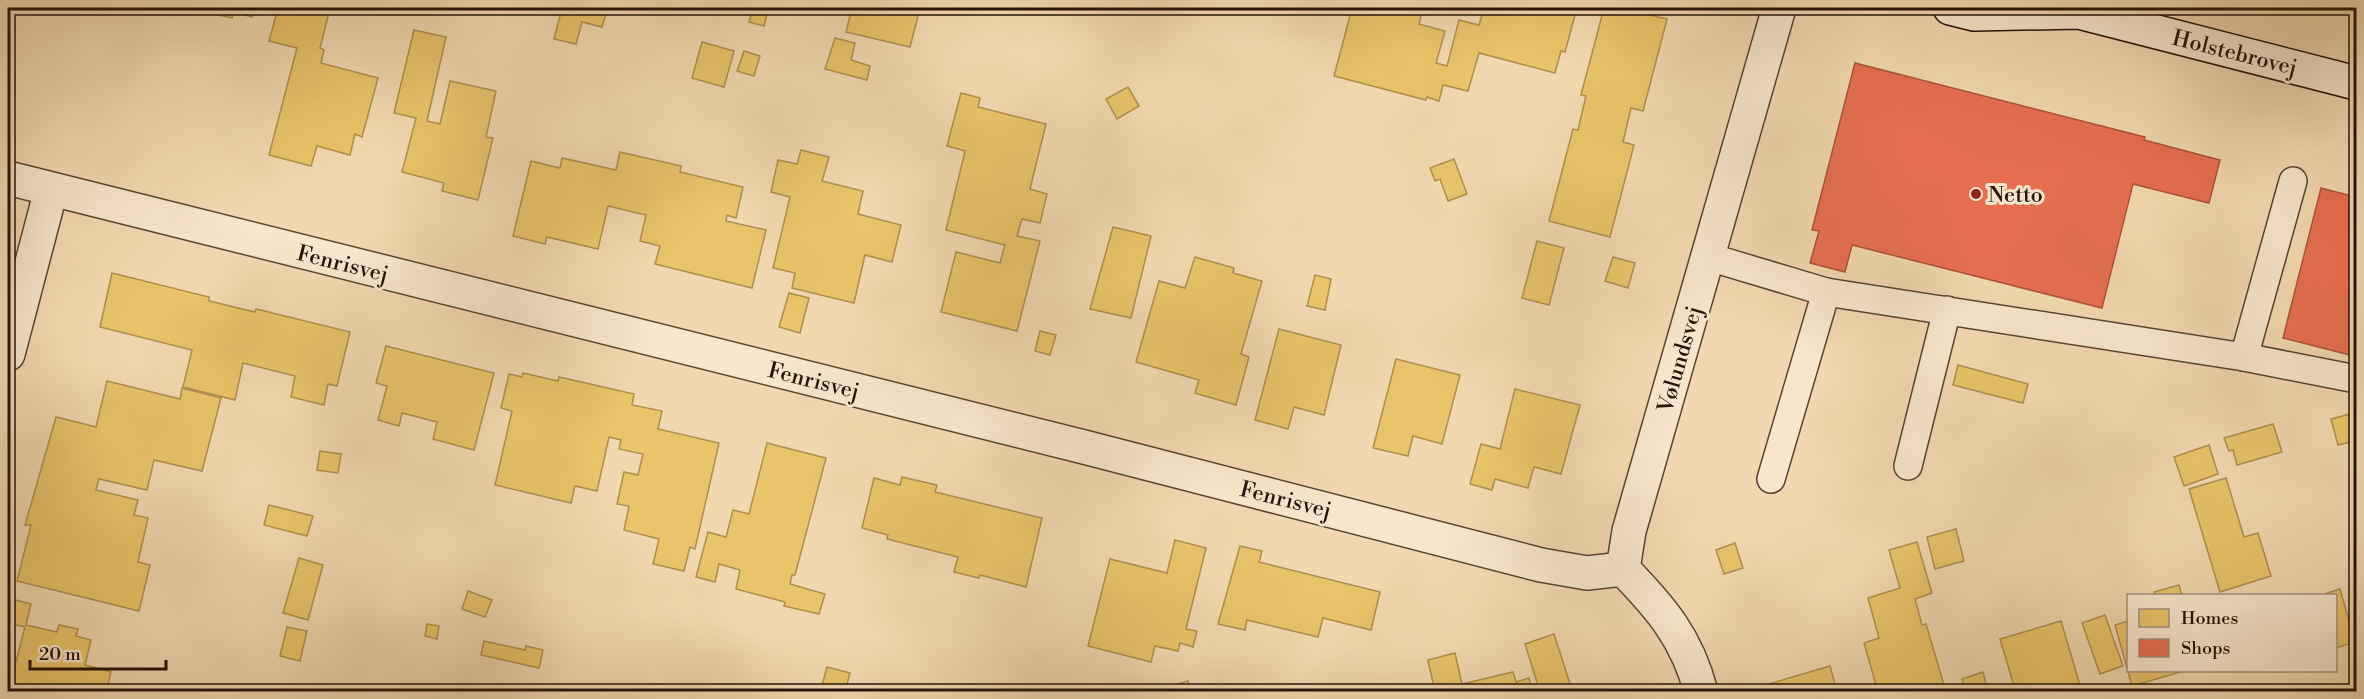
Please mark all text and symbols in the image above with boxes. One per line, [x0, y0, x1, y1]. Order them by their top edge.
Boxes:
street label: Holstebrovej [2169, 25, 2300, 82]
place label: Netto [1988, 182, 2043, 209]
marker: Netto [1969, 187, 1983, 201]
street label: Fenrisvej [294, 240, 391, 289]
street label: Vølundsvej [1652, 303, 1709, 417]
street label: Fenrisvej [765, 357, 862, 406]
street label: Fenrisvej [1237, 476, 1334, 525]
legend [2127, 594, 2337, 672]
text: Homes [2181, 607, 2238, 630]
scale bar [30, 633, 166, 671]
text: Shops [2181, 637, 2231, 660]
text: 20 m [39, 643, 81, 666]

